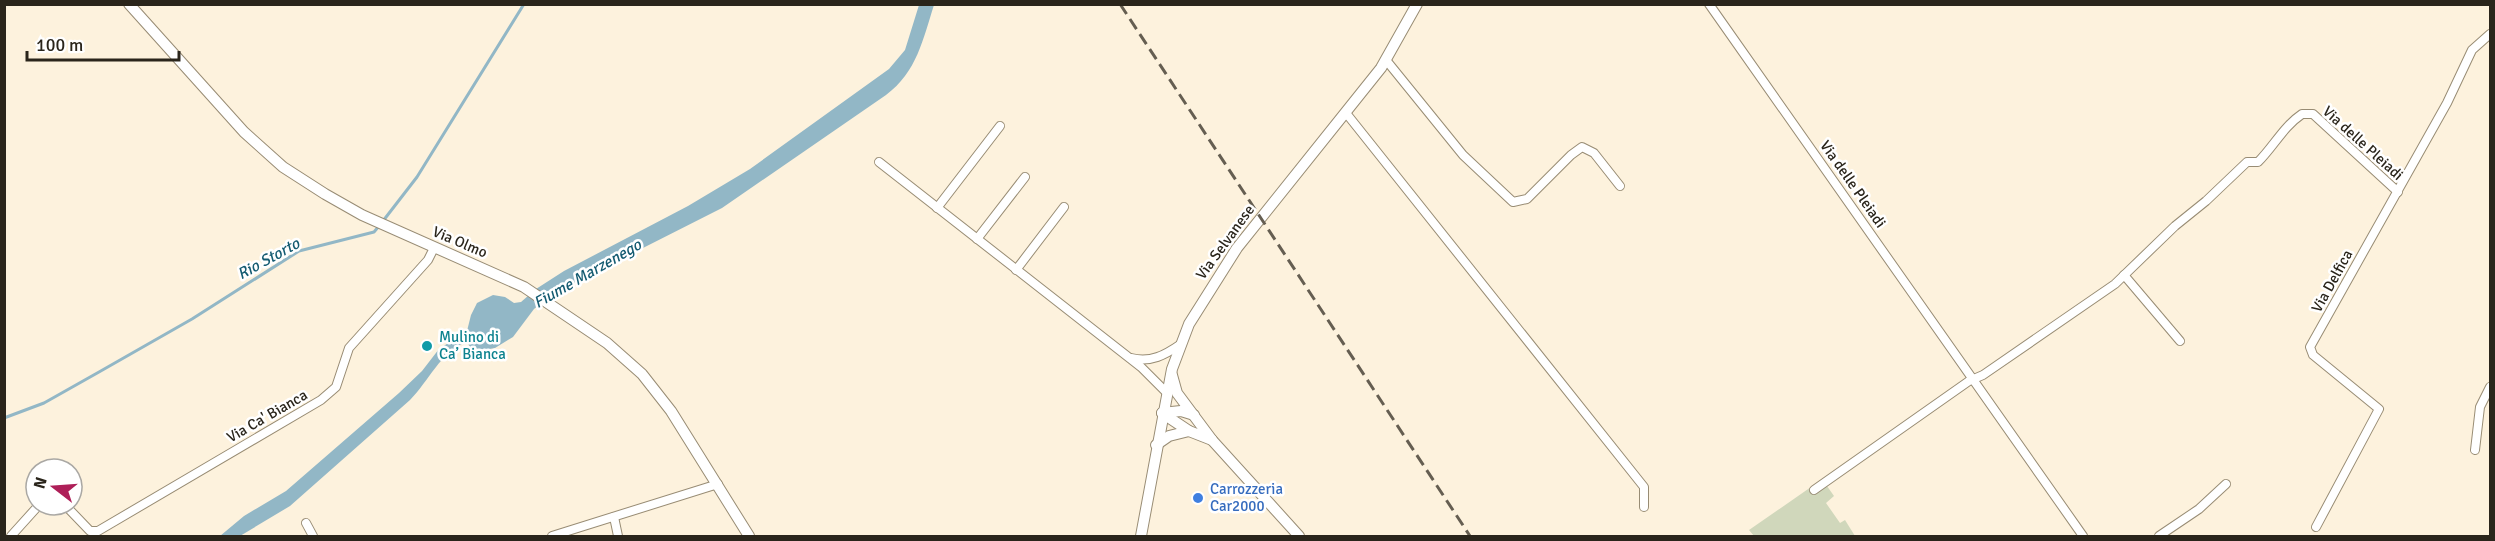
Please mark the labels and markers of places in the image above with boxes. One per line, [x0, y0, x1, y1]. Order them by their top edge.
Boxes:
place label: Mulino di Ca’ Bianca [439, 328, 506, 363]
marker: Mulino di Ca’ Bianca [420, 339, 434, 353]
place label: Carrozzeria Car2000 [1210, 480, 1283, 515]
marker: Carrozzeria Car2000 [1191, 491, 1205, 505]

